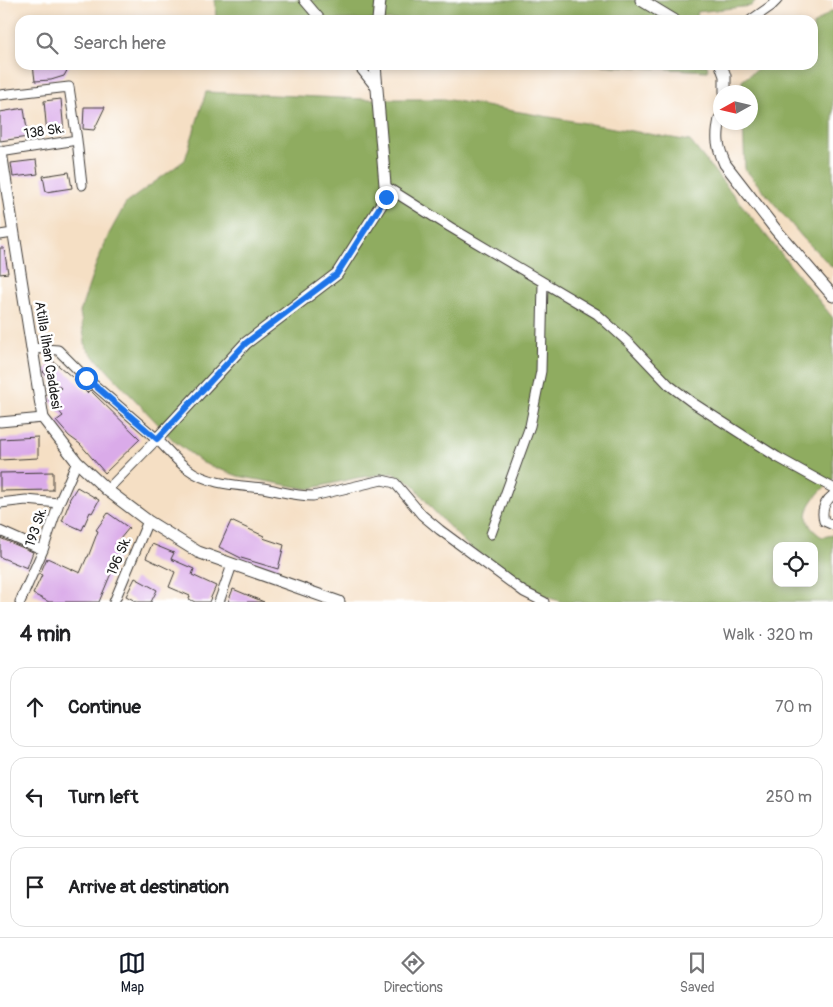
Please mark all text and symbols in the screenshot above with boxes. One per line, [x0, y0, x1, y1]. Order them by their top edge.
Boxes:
search box [15, 15, 818, 70]
icon: search [33, 29, 61, 57]
text: Search here [73, 31, 166, 55]
north arrow [713, 85, 758, 130]
street label: 138 Sk. [23, 119, 65, 143]
route end [375, 186, 398, 209]
street label: Atilla İlhan Caddesi [31, 300, 65, 411]
route start [75, 367, 98, 390]
street label: 193 Sk. [21, 505, 51, 549]
street label: 196 Sk. [103, 534, 135, 578]
map controls [773, 542, 818, 587]
button: locate [773, 542, 818, 587]
text: 4 min [20, 621, 71, 648]
text: Walk · 320 m [723, 625, 813, 645]
icon: ahead [21, 693, 49, 721]
text: Continue [68, 695, 141, 719]
text: 70 m [775, 697, 812, 717]
icon: left [21, 783, 49, 811]
text: Turn left [68, 785, 138, 809]
text: 250 m [766, 787, 812, 807]
icon: arrive [21, 873, 49, 901]
text: Arrive at destination [68, 875, 229, 899]
tab: Map [118, 949, 146, 996]
tab: Directions [383, 949, 443, 996]
tab: Saved [680, 949, 715, 996]

